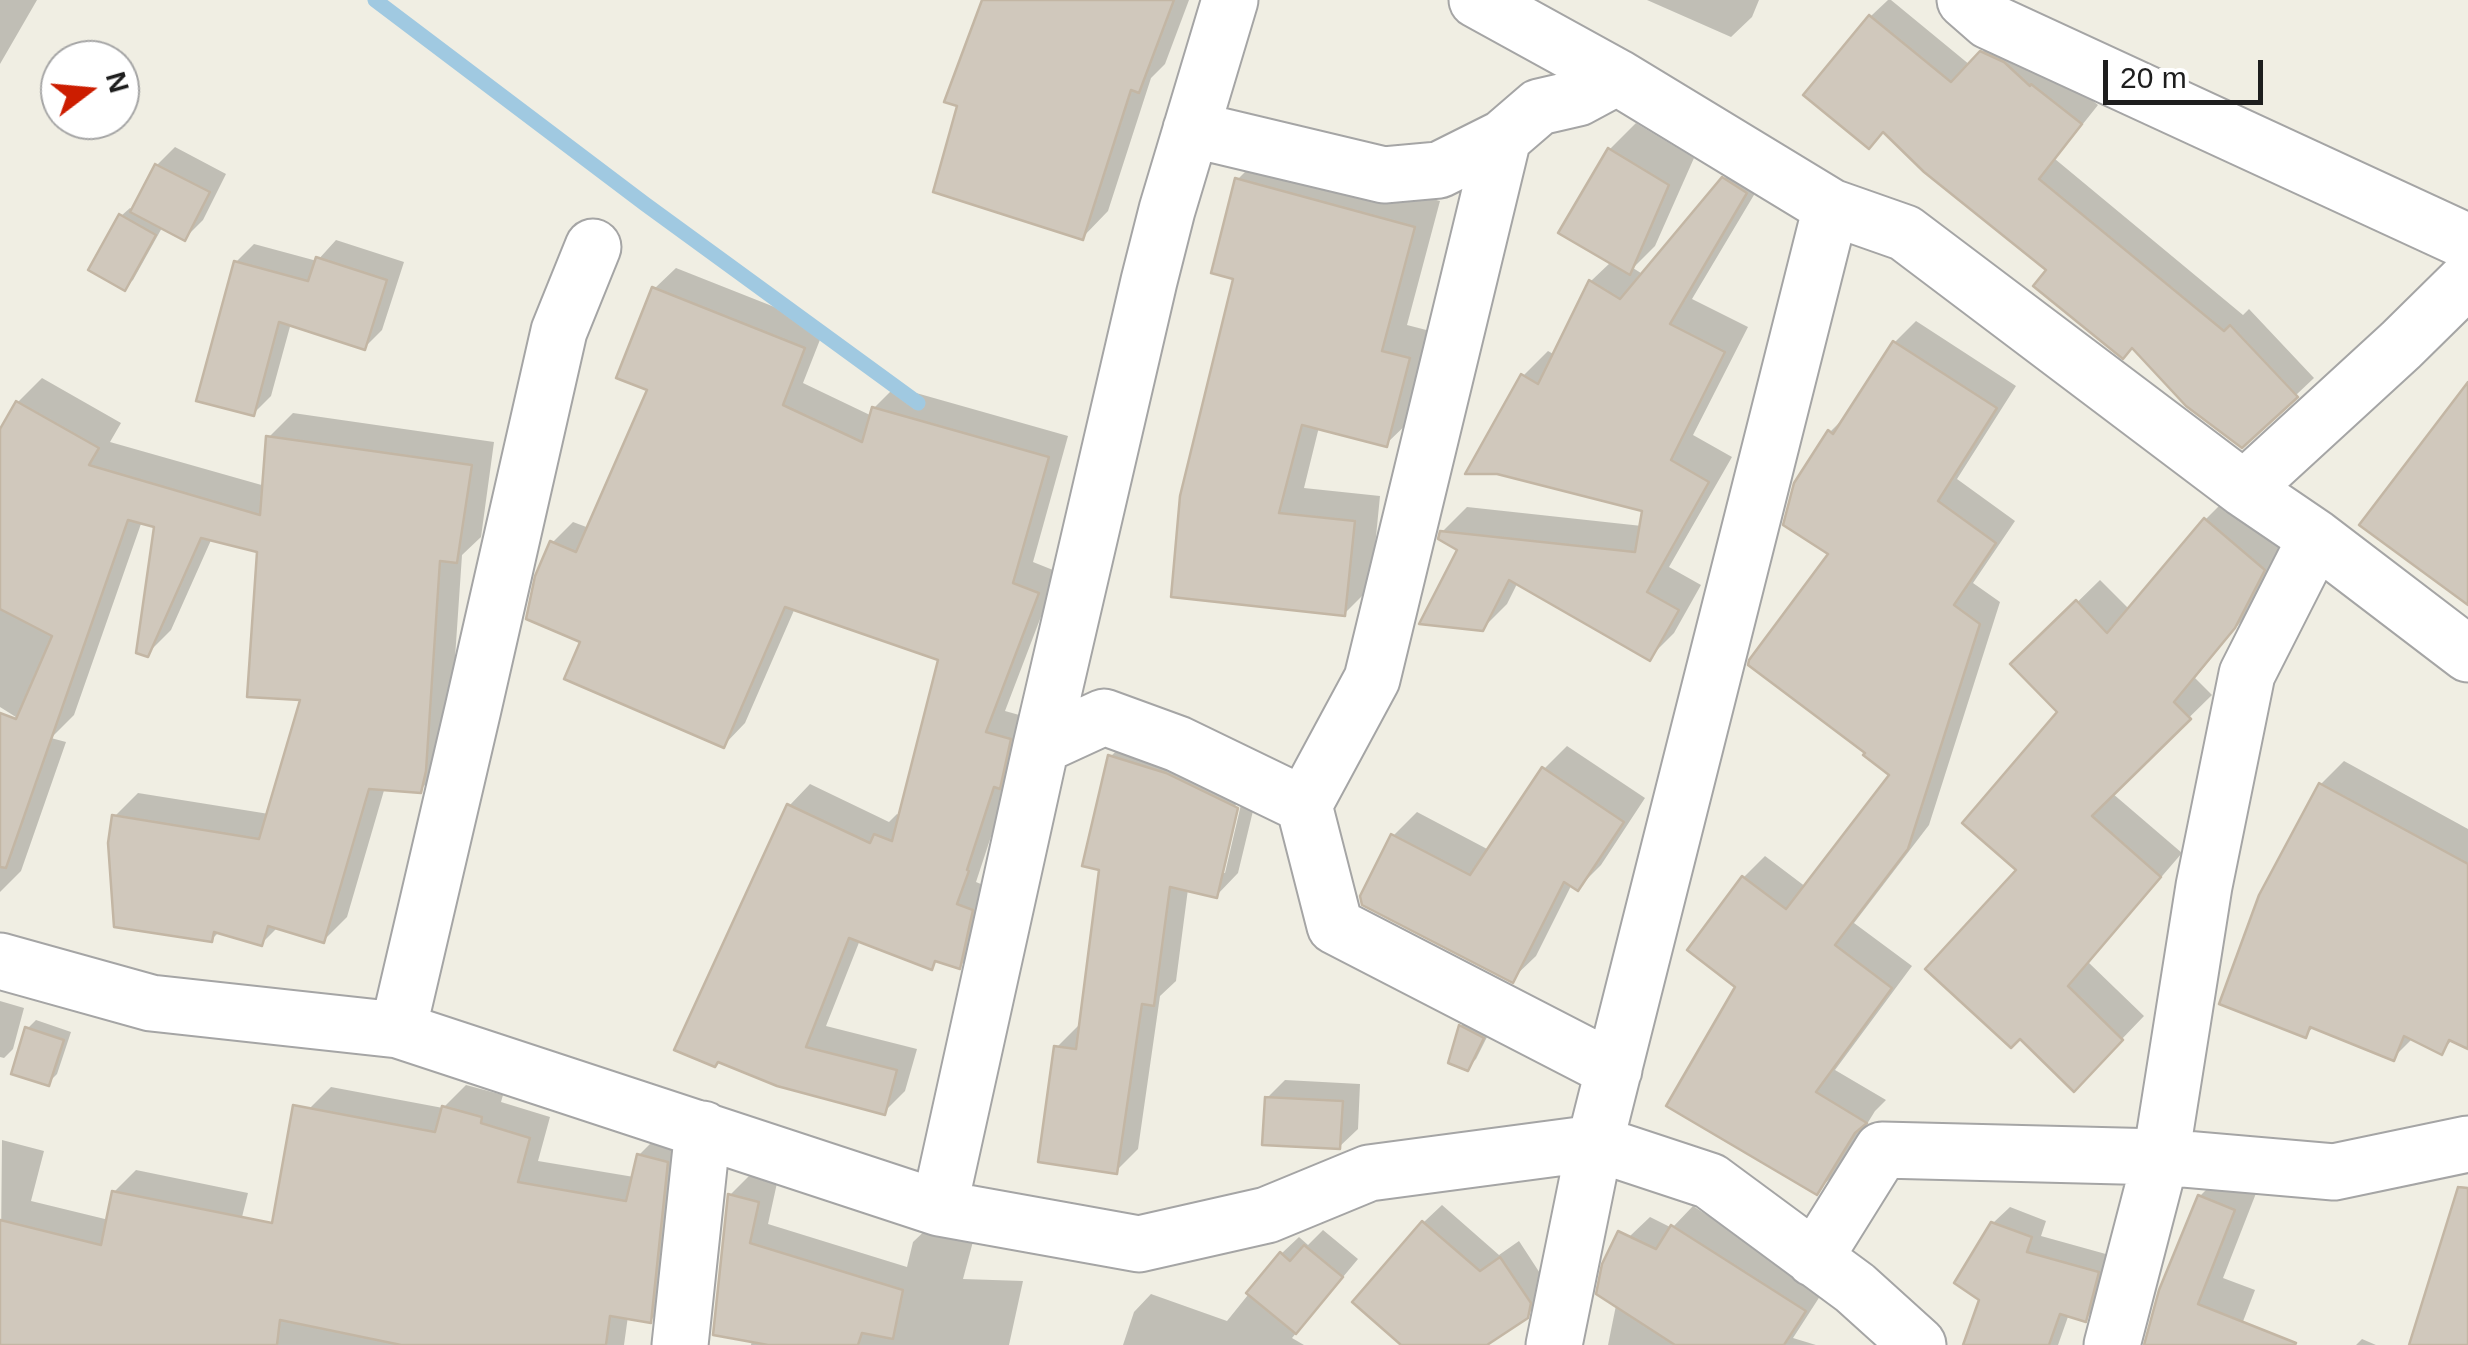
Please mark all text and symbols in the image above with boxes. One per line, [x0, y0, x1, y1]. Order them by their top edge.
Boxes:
north arrow [40, 40, 140, 140]
scale bar [2108, 40, 2268, 102]
text: 20 m [2120, 61, 2187, 94]
text: N [100, 68, 135, 96]

